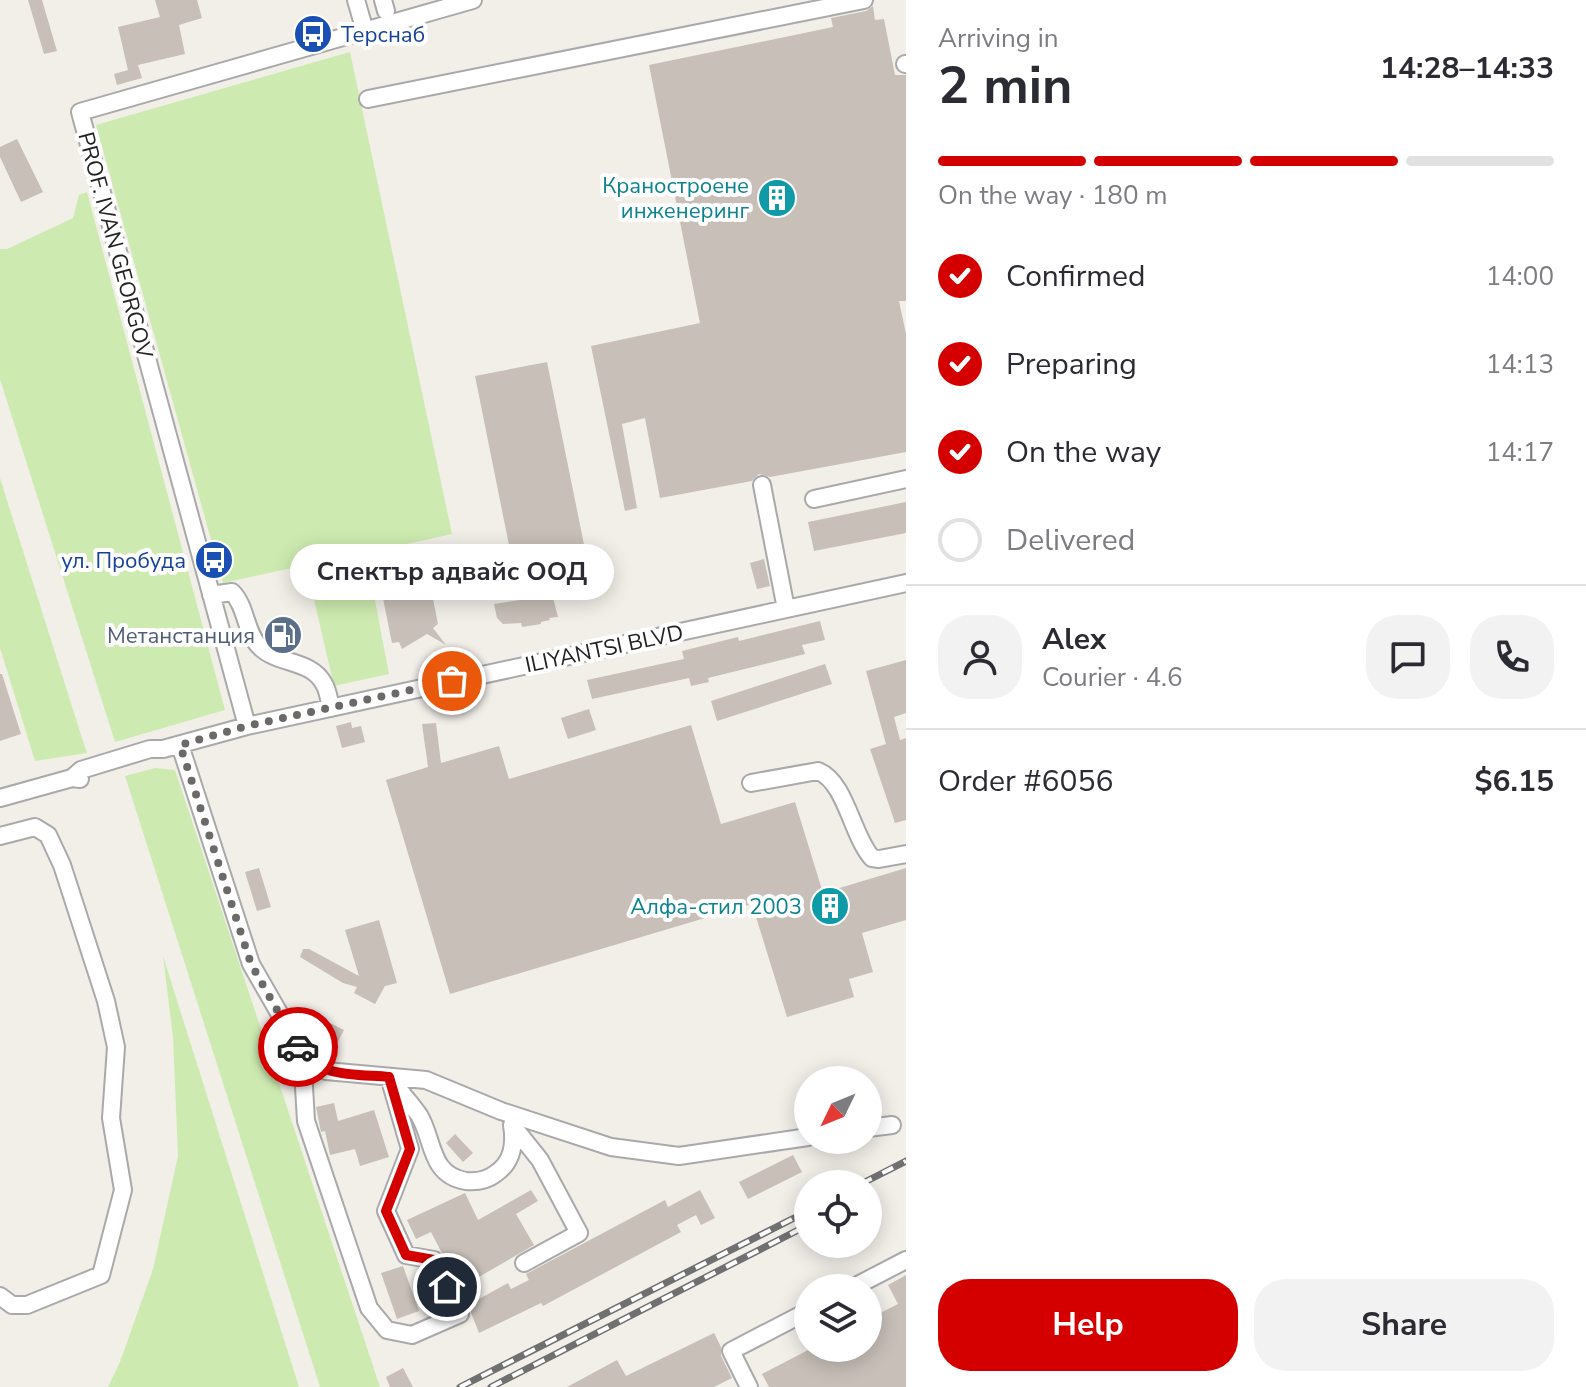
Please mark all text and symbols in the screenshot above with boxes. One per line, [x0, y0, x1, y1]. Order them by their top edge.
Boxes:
bus stop icon: Терснаб [292, 13, 334, 55]
place label: Терснаб [341, 20, 425, 50]
text: Arriving in [938, 21, 1059, 56]
text: 14:28–14:33 [1380, 48, 1554, 89]
text: 2 min [938, 50, 1073, 121]
street label: PROF. IVAN GEORGOV [70, 129, 160, 362]
place label: Краностроене инженеринг [602, 171, 749, 226]
building icon: Краностроене инженеринг [756, 177, 798, 219]
text: On the way · 180 m [938, 178, 1167, 213]
icon: check [938, 254, 982, 298]
text: Confirmed [1006, 256, 1146, 297]
text: 14:00 [1486, 259, 1554, 294]
icon: check [938, 342, 982, 386]
text: Preparing [1006, 344, 1137, 385]
text: 14:13 [1486, 347, 1554, 382]
icon: check [938, 430, 982, 474]
text: On the way [1006, 432, 1161, 473]
text: 14:17 [1486, 435, 1554, 470]
text: Delivered [1006, 520, 1135, 561]
bus stop icon: ул. Пробуда [193, 539, 235, 581]
callout: Спектър адвайс ООД [290, 545, 614, 601]
place label: ул. Пробуда [61, 546, 186, 576]
text: Спектър адвайс ООД [317, 554, 587, 589]
fuel station icon: Метанстанция [262, 614, 304, 656]
button: person [938, 615, 1022, 699]
button: chat [1366, 615, 1450, 699]
button: phone [1470, 615, 1554, 699]
street label: ILIYANTSI BLVD [522, 618, 686, 680]
text: Alex [1042, 619, 1106, 660]
place label: Метанстанция [107, 621, 255, 651]
pin [418, 647, 486, 715]
icon: bag [430, 659, 474, 703]
text: Courier · 4.6 [1042, 660, 1183, 695]
text: Order #6056 [938, 761, 1113, 802]
text: $6.15 [1475, 761, 1554, 802]
building icon: Алфа-стил 2003 [809, 885, 851, 927]
place label: Алфа-стил 2003 [630, 892, 802, 922]
courier [258, 1007, 338, 1087]
icon: car [276, 1025, 320, 1069]
north arrow [794, 1066, 882, 1154]
map controls [794, 1066, 882, 1362]
button: locate [794, 1170, 882, 1258]
pin [413, 1253, 481, 1321]
icon: home [425, 1265, 469, 1309]
button: layers [794, 1274, 882, 1362]
button: Help [938, 1279, 1238, 1371]
button: Share [1254, 1279, 1554, 1371]

